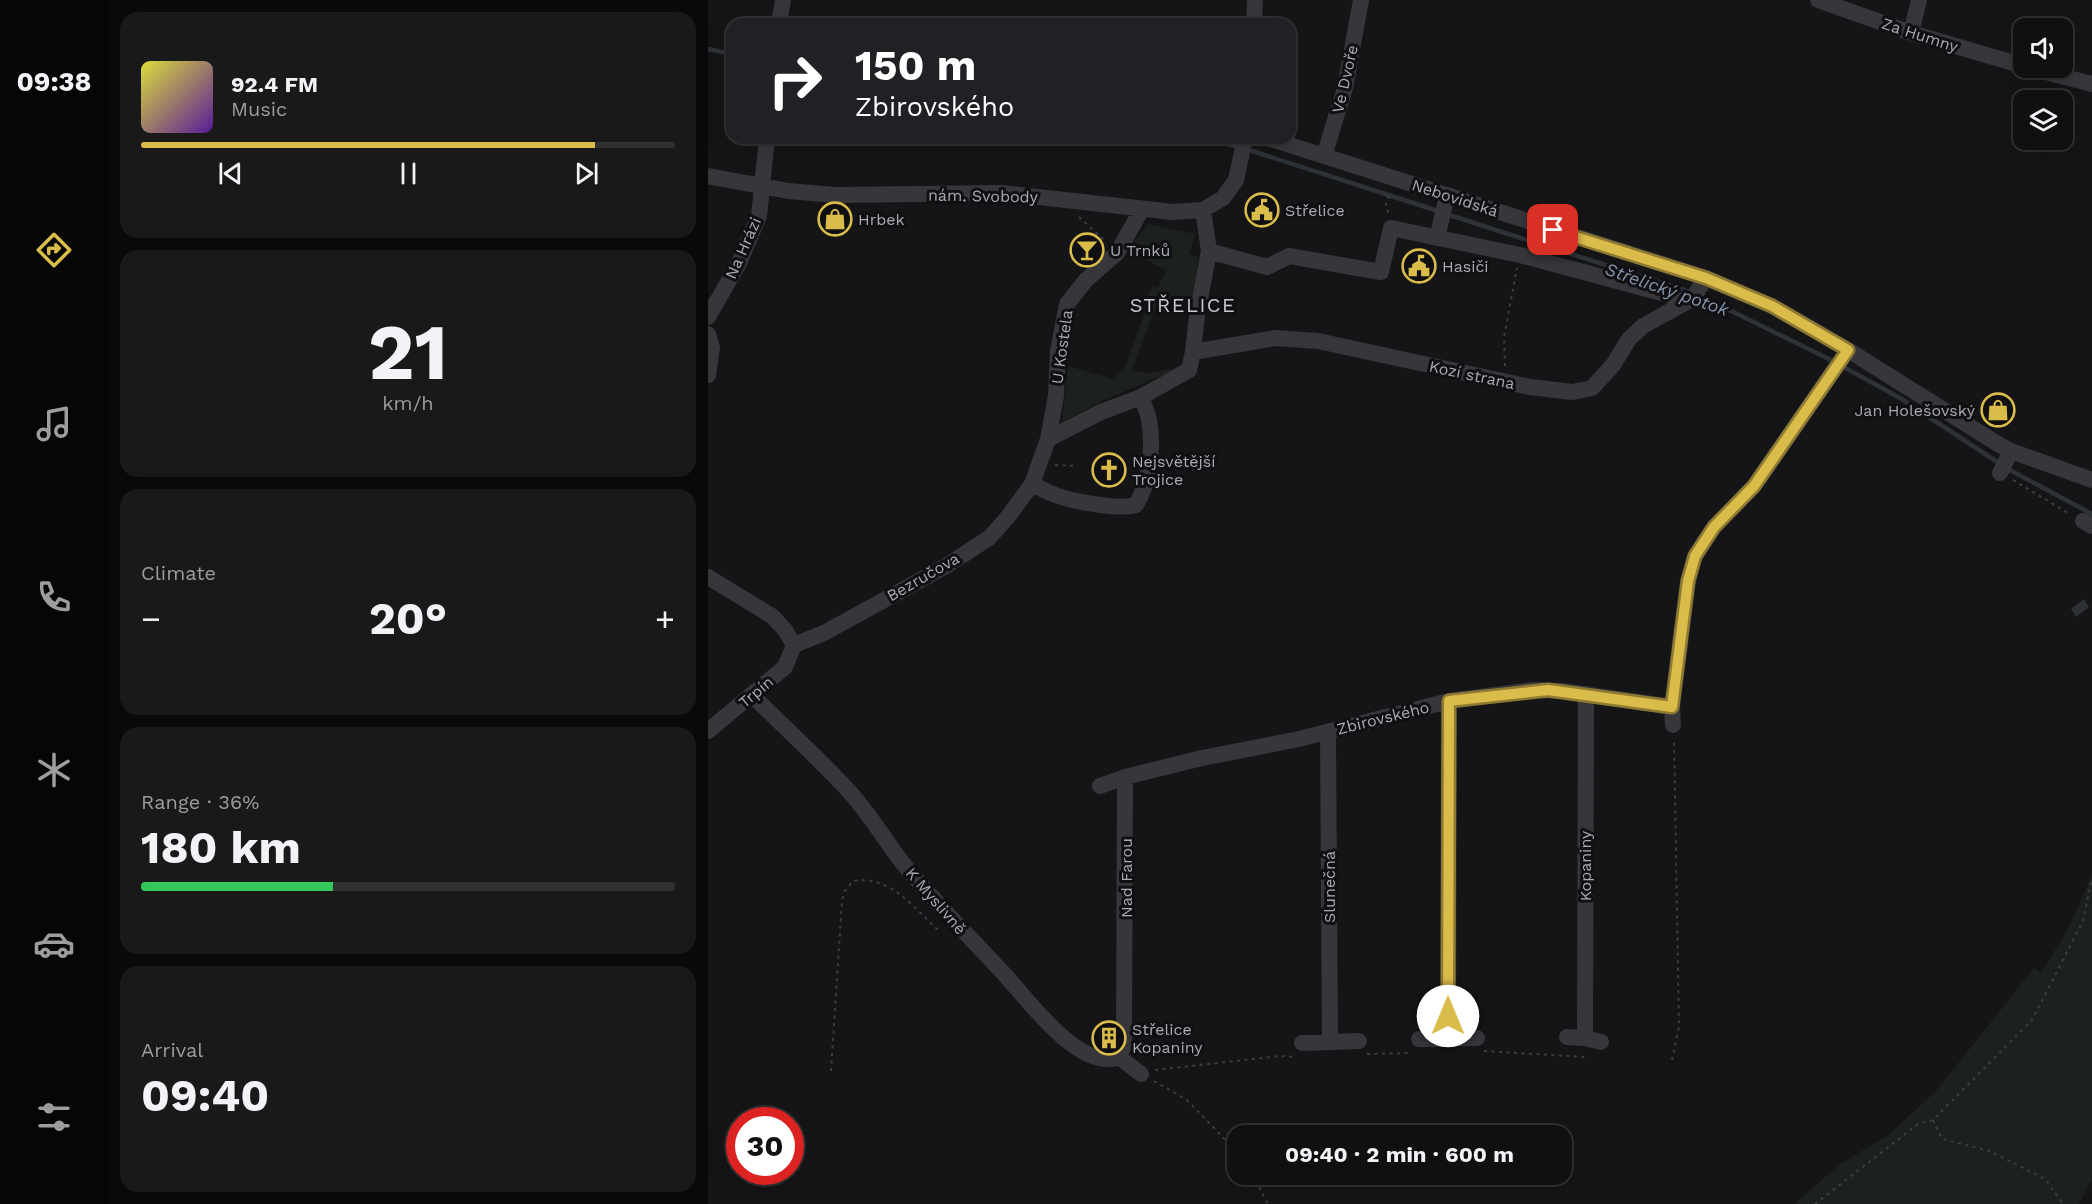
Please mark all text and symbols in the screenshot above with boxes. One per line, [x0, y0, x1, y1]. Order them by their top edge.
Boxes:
street label: Za Humny [1880, 14, 1961, 56]
map controls [2013, 18, 2073, 150]
button: sound [2013, 18, 2073, 78]
text: 150 m [855, 41, 976, 90]
icon: right [756, 42, 834, 120]
street label: Ve Dvoře [1328, 43, 1362, 115]
text: 09:38 [16, 66, 92, 98]
text: 92.4 FM [231, 72, 318, 97]
button: layers [2013, 90, 2073, 150]
text: Zbirovského [855, 91, 1014, 123]
text: Music [231, 97, 287, 121]
icon: previous [214, 157, 247, 190]
icon: pause [392, 157, 425, 190]
icon: next [570, 157, 603, 190]
street label: Nebovidská [1410, 175, 1500, 221]
street label: nám. Svobody [928, 186, 1039, 206]
public building icon: Střelice [1244, 192, 1280, 228]
shop icon: Hrbek [817, 201, 853, 237]
place label: Střelice [1285, 201, 1345, 220]
pin [1527, 204, 1578, 255]
place label: Hrbek [858, 210, 905, 229]
icon: arrive [1536, 213, 1569, 246]
street label: Na Hrázi [721, 214, 765, 282]
icon: directions [33, 229, 75, 271]
bar icon: U Trnků [1069, 232, 1105, 268]
place label: U Trnků [1110, 241, 1170, 260]
public building icon: Hasiči [1401, 248, 1437, 284]
place label: Hasiči [1442, 257, 1489, 276]
water label: Střelický potok [1602, 258, 1733, 320]
district label: STŘELICE [1130, 293, 1236, 317]
text: 21 [368, 306, 448, 398]
street label: U Kostela [1047, 309, 1077, 385]
street label: Kozí strana [1427, 357, 1517, 393]
text: km/h [382, 391, 434, 415]
shop icon: Jan Holešovský [1980, 392, 2016, 428]
place label: Jan Holešovský [1855, 401, 1976, 420]
icon: music [33, 403, 75, 445]
church icon: Nejsvětější Trojice [1091, 452, 1127, 488]
place label: Nejsvětější Trojice [1132, 452, 1216, 489]
street label: Bezručova [883, 549, 963, 605]
text: Climate [141, 561, 216, 585]
icon: phone [33, 576, 75, 618]
text: 20° [369, 592, 447, 645]
text: − [141, 599, 161, 638]
text: + [655, 599, 675, 638]
street label: Trpín [735, 672, 777, 712]
street label: Zbirovského [1335, 697, 1431, 739]
icon: climate [33, 749, 75, 791]
text: Range · 36% [141, 790, 259, 814]
text: 180 km [141, 821, 301, 874]
street label: Kopaniny [1576, 830, 1595, 901]
street label: Nad Farou [1117, 838, 1136, 918]
street label: Slunečná [1320, 851, 1339, 923]
street label: K Myslivně [902, 864, 970, 938]
icon: car [33, 923, 75, 965]
position arrow [1416, 984, 1480, 1048]
building icon: Střelice Kopaniny [1091, 1020, 1127, 1056]
place label: Střelice Kopaniny [1132, 1020, 1203, 1057]
text: Arrival [141, 1038, 203, 1062]
text: 09:40 [141, 1069, 269, 1122]
icon: filters [33, 1096, 75, 1138]
speed limit sign: 30 [726, 1107, 804, 1185]
text: 09:40 · 2 min · 600 m [1285, 1142, 1514, 1167]

